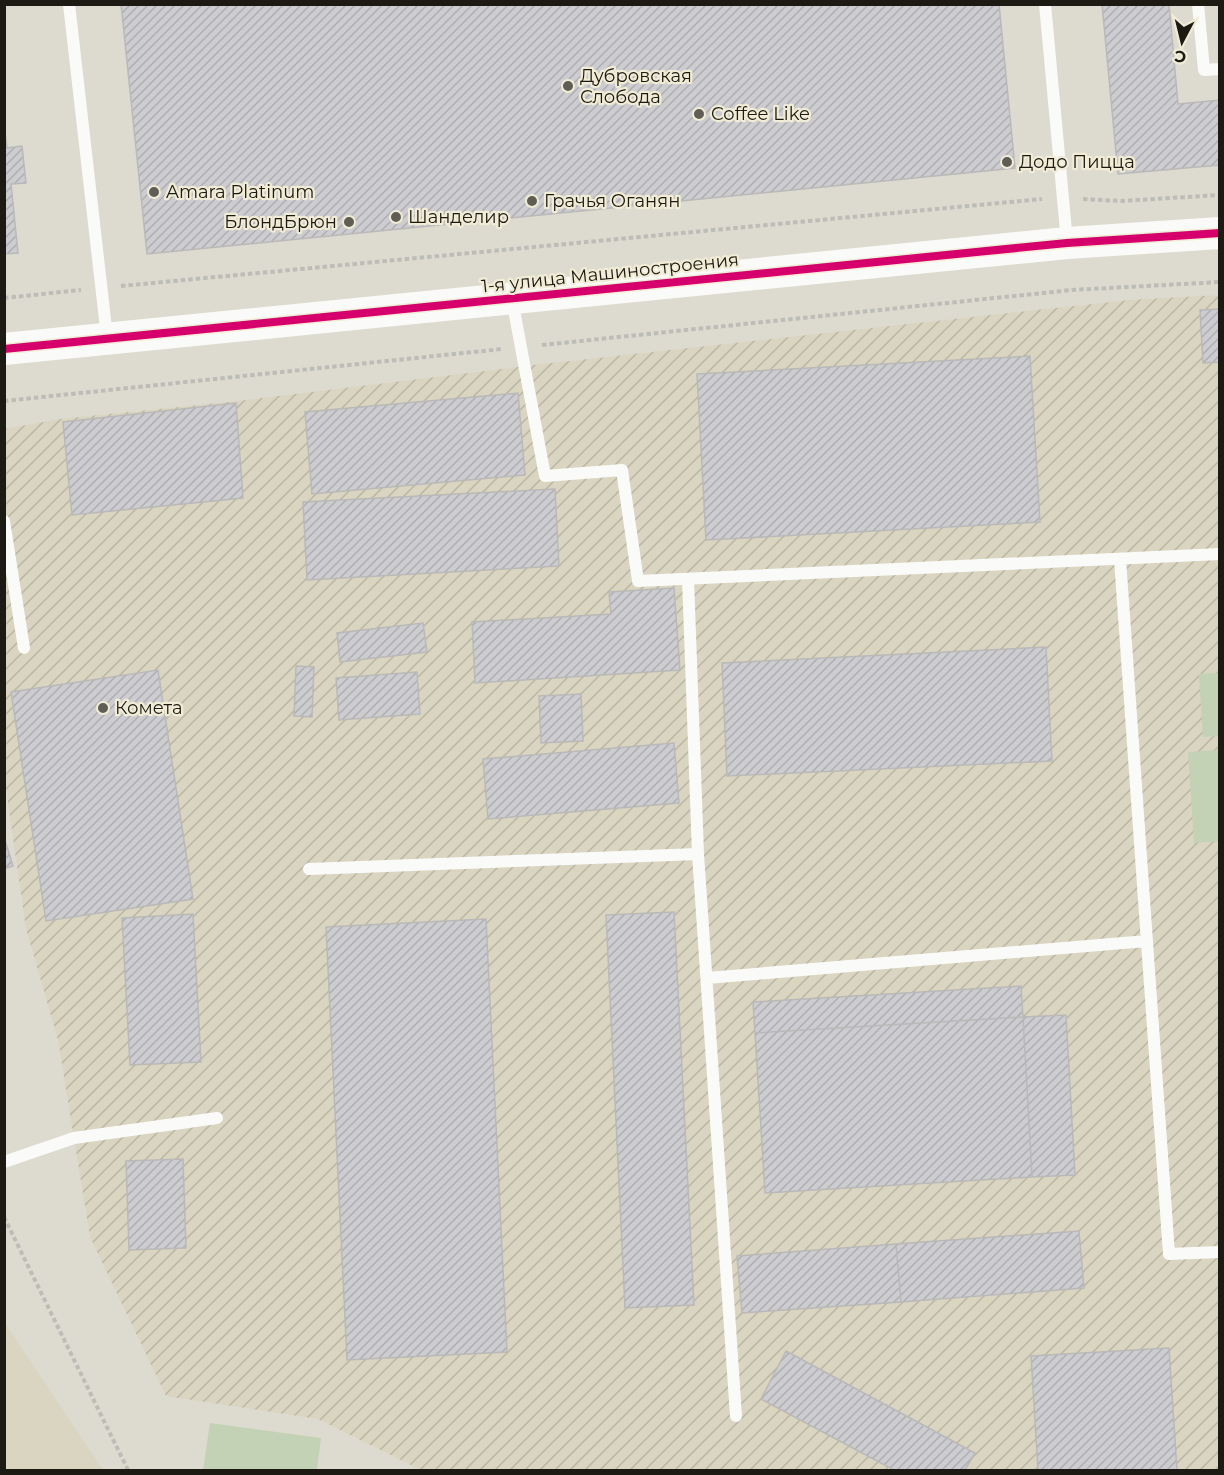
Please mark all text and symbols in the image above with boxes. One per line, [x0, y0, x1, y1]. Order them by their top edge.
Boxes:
north arrow [1152, 12, 1212, 72]
text: С [1173, 46, 1187, 67]
place label: Дубровская Слобода [580, 65, 692, 108]
marker: Дубровская Слобода [561, 79, 575, 93]
place label: Coffee Like [711, 103, 810, 125]
marker: Coffee Like [692, 107, 706, 121]
place label: Додо Пицца [1019, 151, 1135, 173]
marker: Додо Пицца [1000, 155, 1014, 169]
place label: Amara Platinum [166, 181, 314, 203]
marker: Amara Platinum [147, 185, 161, 199]
place label: Грачья Оганян [544, 190, 680, 212]
marker: Грачья Оганян [525, 194, 539, 208]
place label: Шанделир [408, 206, 509, 228]
marker: Шанделир [389, 210, 403, 224]
place label: БлондБрюн [224, 211, 337, 233]
marker: БлондБрюн [342, 215, 356, 229]
street label: 1-я улица Машиностроения [480, 249, 740, 297]
place label: Комета [115, 697, 183, 719]
marker: Комета [96, 701, 110, 715]

